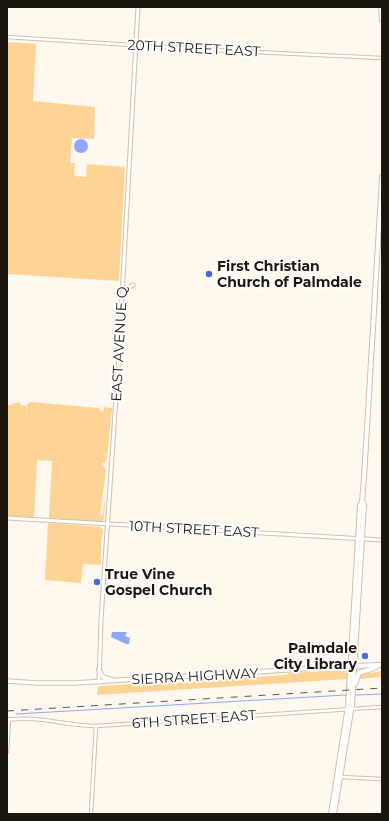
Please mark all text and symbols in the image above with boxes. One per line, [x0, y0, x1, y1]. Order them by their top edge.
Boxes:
street label: 20TH STREET EAST [127, 36, 261, 60]
place label: First Christian Church of Palmdale [217, 257, 362, 291]
marker: First Christian Church of Palmdale [204, 269, 214, 279]
street label: EAST AVENUE Q [107, 286, 131, 402]
street label: 10TH STREET EAST [129, 517, 259, 541]
place label: True Vine Gospel Church [105, 565, 212, 599]
marker: True Vine Gospel Church [92, 577, 102, 587]
place label: Palmdale City Library [274, 639, 358, 673]
marker: Palmdale City Library [360, 651, 370, 661]
street label: SIERRA HIGHWAY [131, 664, 259, 688]
street label: 6TH STREET EAST [131, 706, 257, 732]

